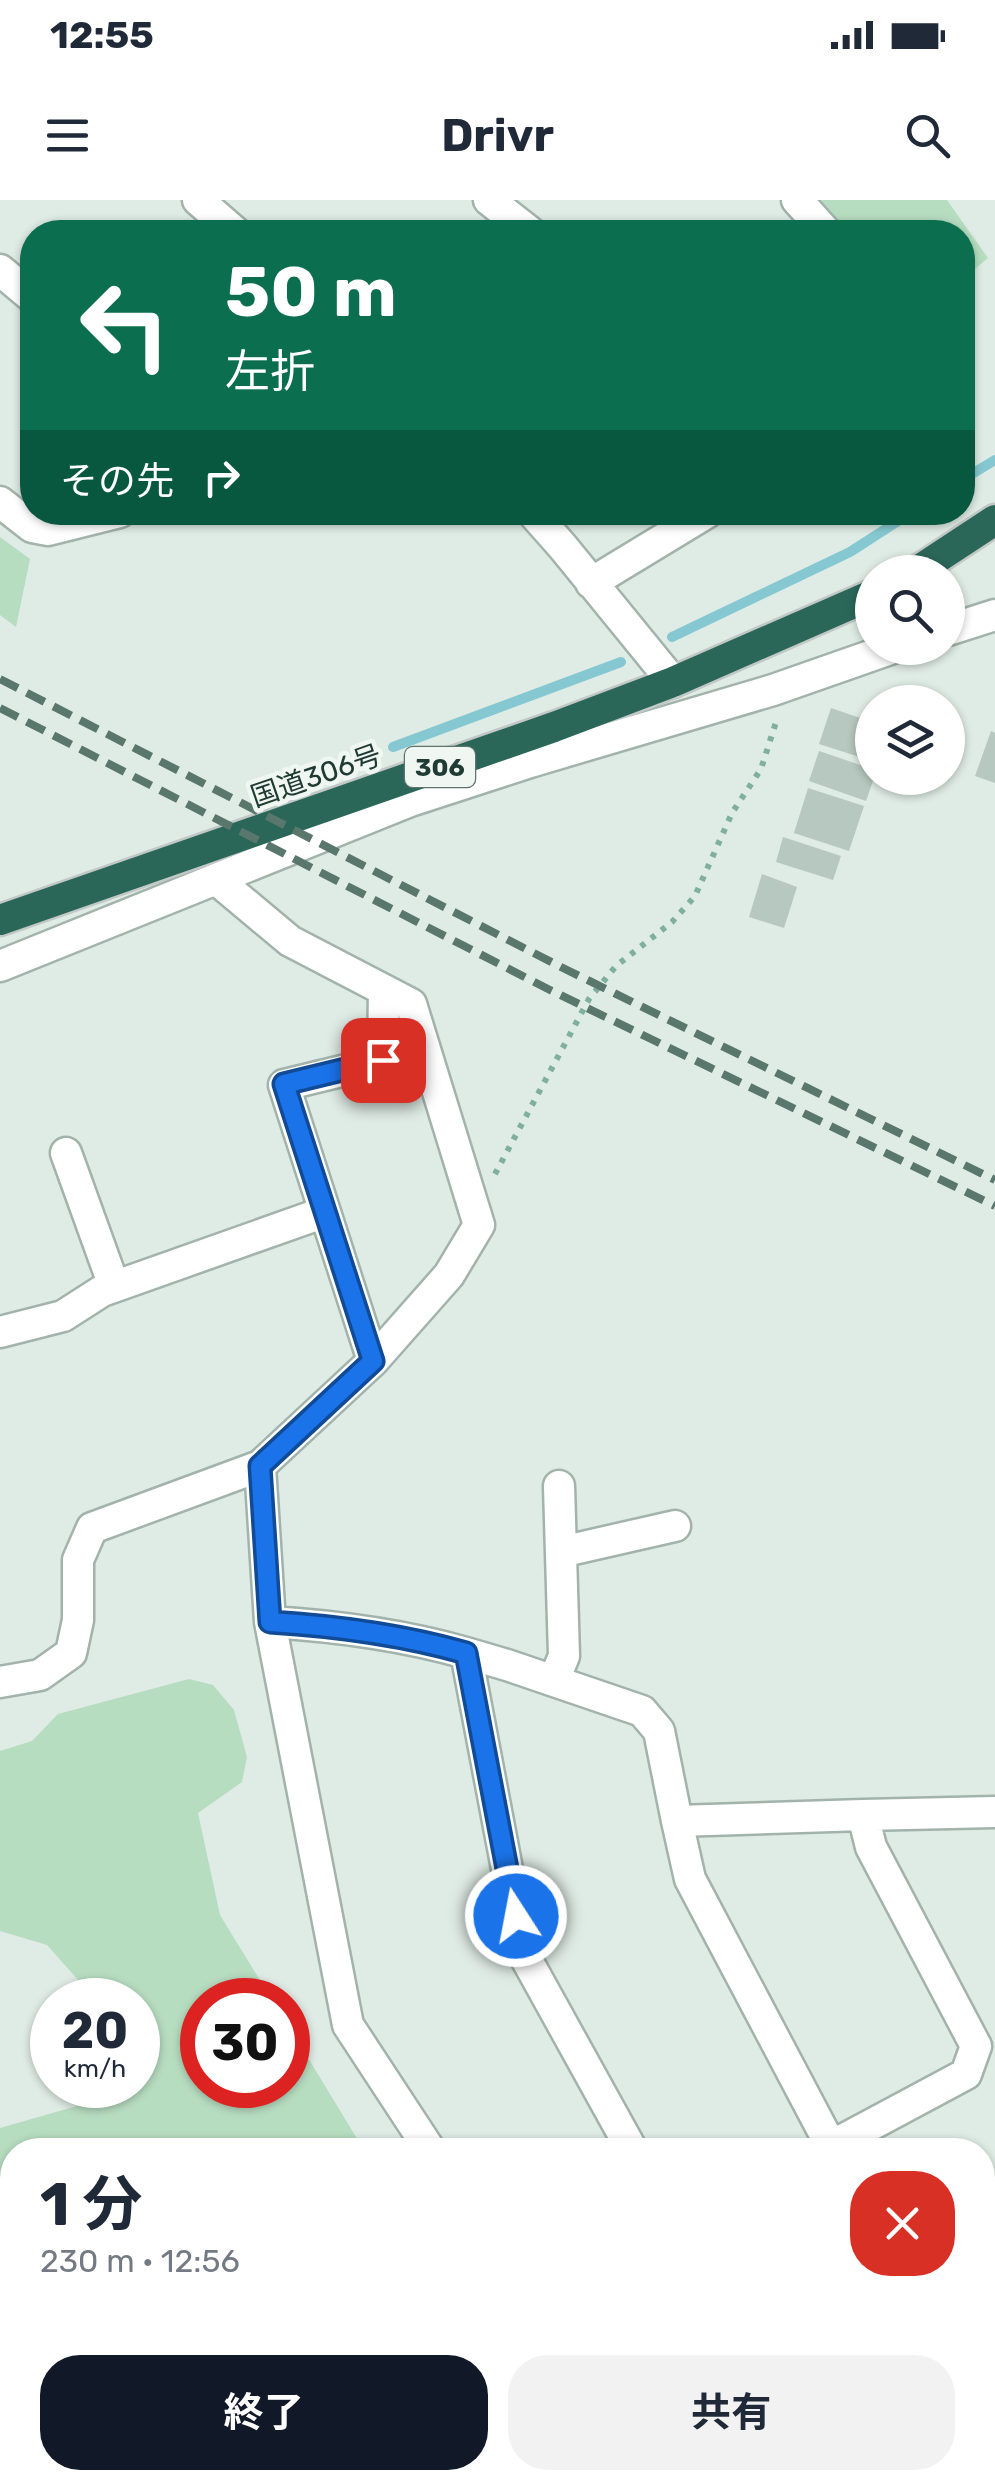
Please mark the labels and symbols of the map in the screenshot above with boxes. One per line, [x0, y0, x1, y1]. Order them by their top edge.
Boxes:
street label: 国道306号 [247, 738, 385, 814]
road number: 306 [405, 747, 475, 787]
pin [341, 1018, 426, 1103]
position arrow [464, 1864, 568, 1968]
speed limit sign: 30 [180, 1978, 310, 2108]

